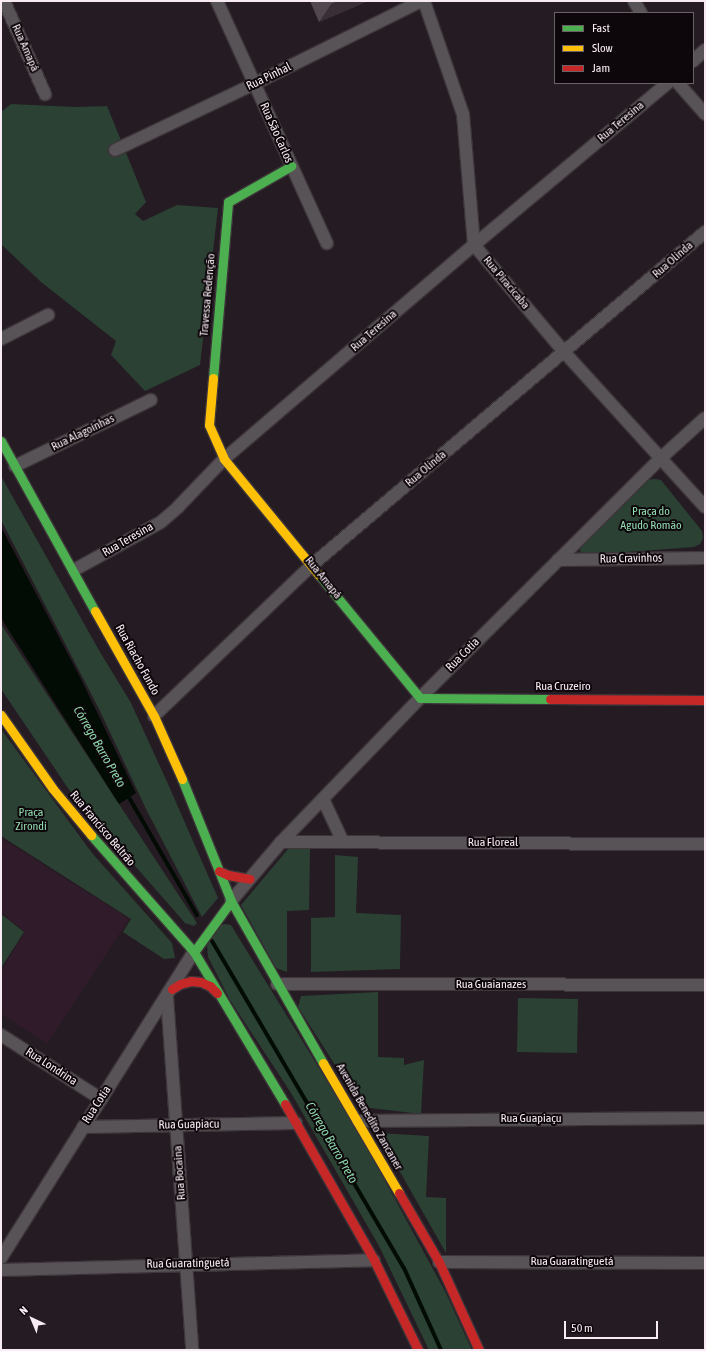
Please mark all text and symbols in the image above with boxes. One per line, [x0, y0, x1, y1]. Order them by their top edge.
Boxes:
legend [554, 12, 694, 84]
text: Fast [592, 21, 610, 35]
street label: Rua Amapá [8, 22, 42, 74]
text: Slow [592, 41, 613, 55]
street label: Rua Pinhal [244, 60, 294, 94]
text: Jam [592, 61, 610, 75]
street label: Rua Teresina [595, 98, 647, 146]
street label: Rua São Carlos [256, 101, 296, 165]
street label: Rua Olinda [650, 238, 696, 282]
street label: Travessa Redenção [197, 253, 219, 337]
street label: Rua Piracicaba [480, 254, 532, 312]
street label: Rua Teresina [348, 307, 400, 355]
street label: Rua Alagoinhas [49, 412, 117, 454]
street label: Rua Olinda [403, 448, 449, 490]
park label: Praça do Agudo Romão [620, 505, 682, 533]
street label: Rua Teresina [100, 520, 156, 560]
street label: Rua Cravinhos [600, 551, 662, 567]
street label: Rua Amapá [302, 554, 344, 602]
street label: Rua Riacho Fundo [112, 622, 162, 698]
street label: Rua Cotia [443, 635, 483, 675]
street label: Rua Cruzeiro [535, 680, 591, 694]
water label: Córrego Barro Preto [69, 703, 129, 791]
street label: Rua Francisco Beltrão [66, 788, 138, 870]
park label: Praça Zirondi [15, 806, 47, 834]
street label: Rua Floreal [468, 836, 518, 850]
street label: Rua Guaianazes [456, 978, 526, 992]
street label: Rua Londrina [23, 1045, 79, 1089]
street label: Avenida Benedito Zancaner [333, 1061, 405, 1173]
street label: Rua Cotia [80, 1084, 114, 1126]
water label: Córrego Barro Preto [301, 1099, 361, 1187]
street label: Rua Guapiaçu [500, 1112, 562, 1126]
street label: Rua Guapiacu [158, 1117, 220, 1133]
street label: Rua Bocaina [171, 1145, 189, 1201]
street label: Rua Guaratinguetá [530, 1255, 614, 1269]
street label: Rua Guaratinguetá [146, 1256, 230, 1272]
north arrow [12, 1299, 52, 1339]
text: N [17, 1304, 30, 1317]
scale bar [566, 1313, 660, 1339]
text: 50 m [571, 1321, 593, 1335]

